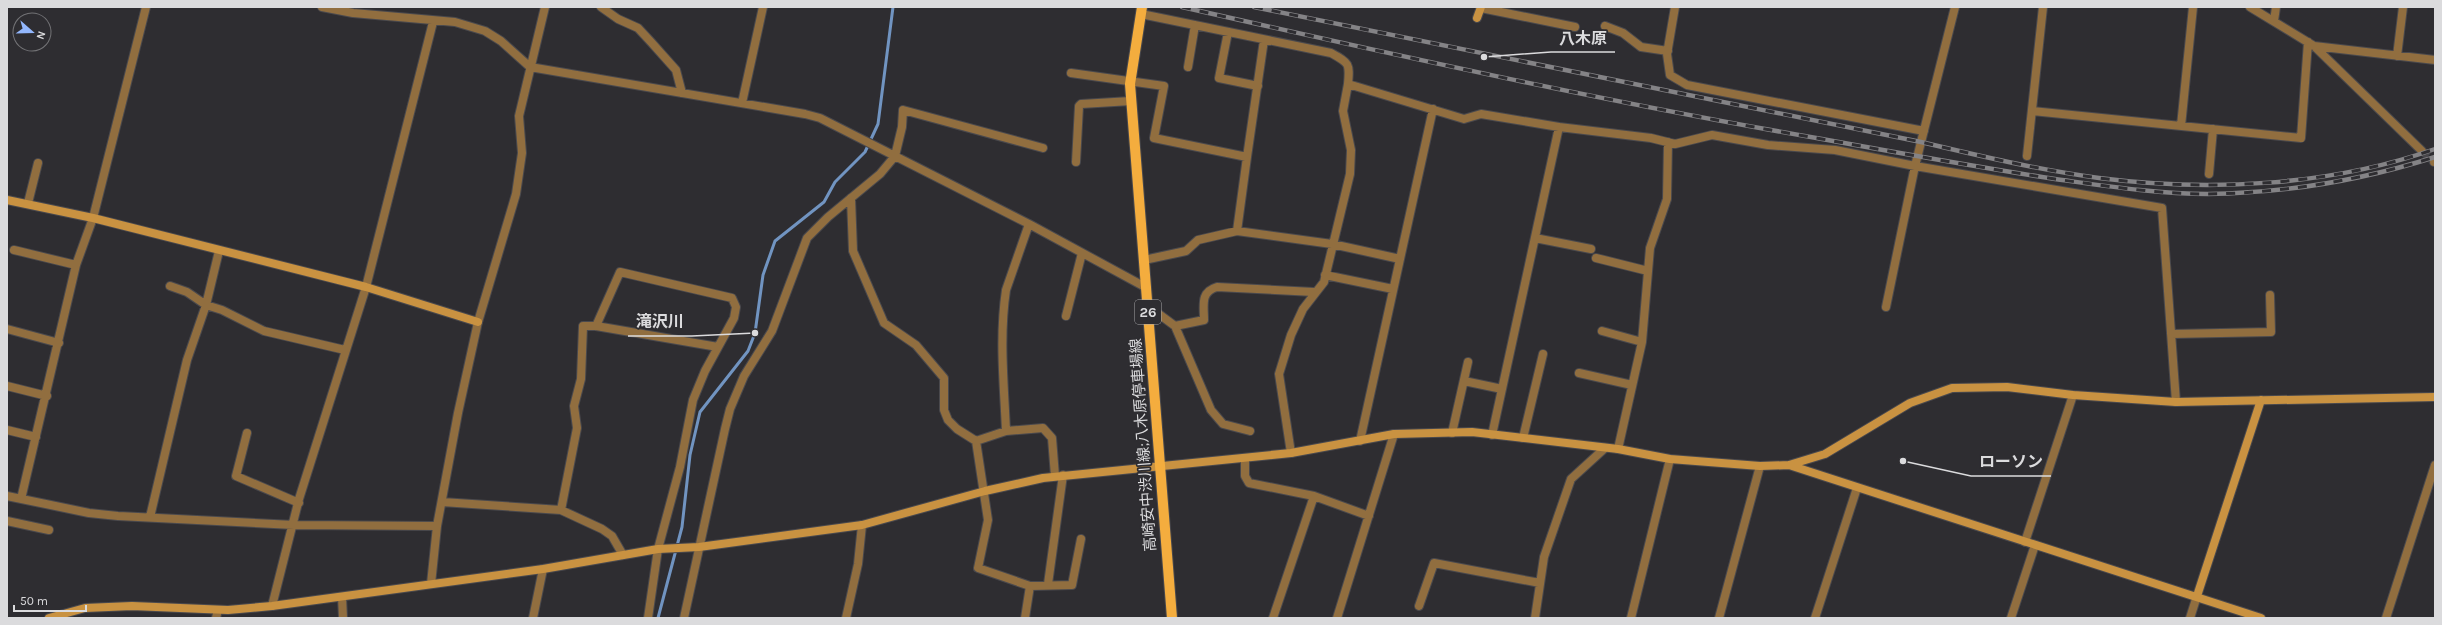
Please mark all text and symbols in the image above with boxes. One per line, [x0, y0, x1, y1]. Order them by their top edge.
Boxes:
north arrow [12, 12, 52, 52]
callout: 八木原 [1551, 24, 1615, 52]
text: N [33, 29, 48, 41]
text: 八木原 [1559, 29, 1607, 48]
road number: 26 [1135, 300, 1161, 324]
callout: 滝沢川 [628, 308, 692, 336]
text: 滝沢川 [636, 312, 684, 331]
street label: 高崎安中渋川線;八木原停車場線 [1127, 338, 1159, 552]
callout: ローソン [1971, 448, 2051, 476]
text: ローソン [1979, 452, 2043, 471]
scale bar [14, 587, 86, 613]
text: 50 m [20, 594, 48, 608]

